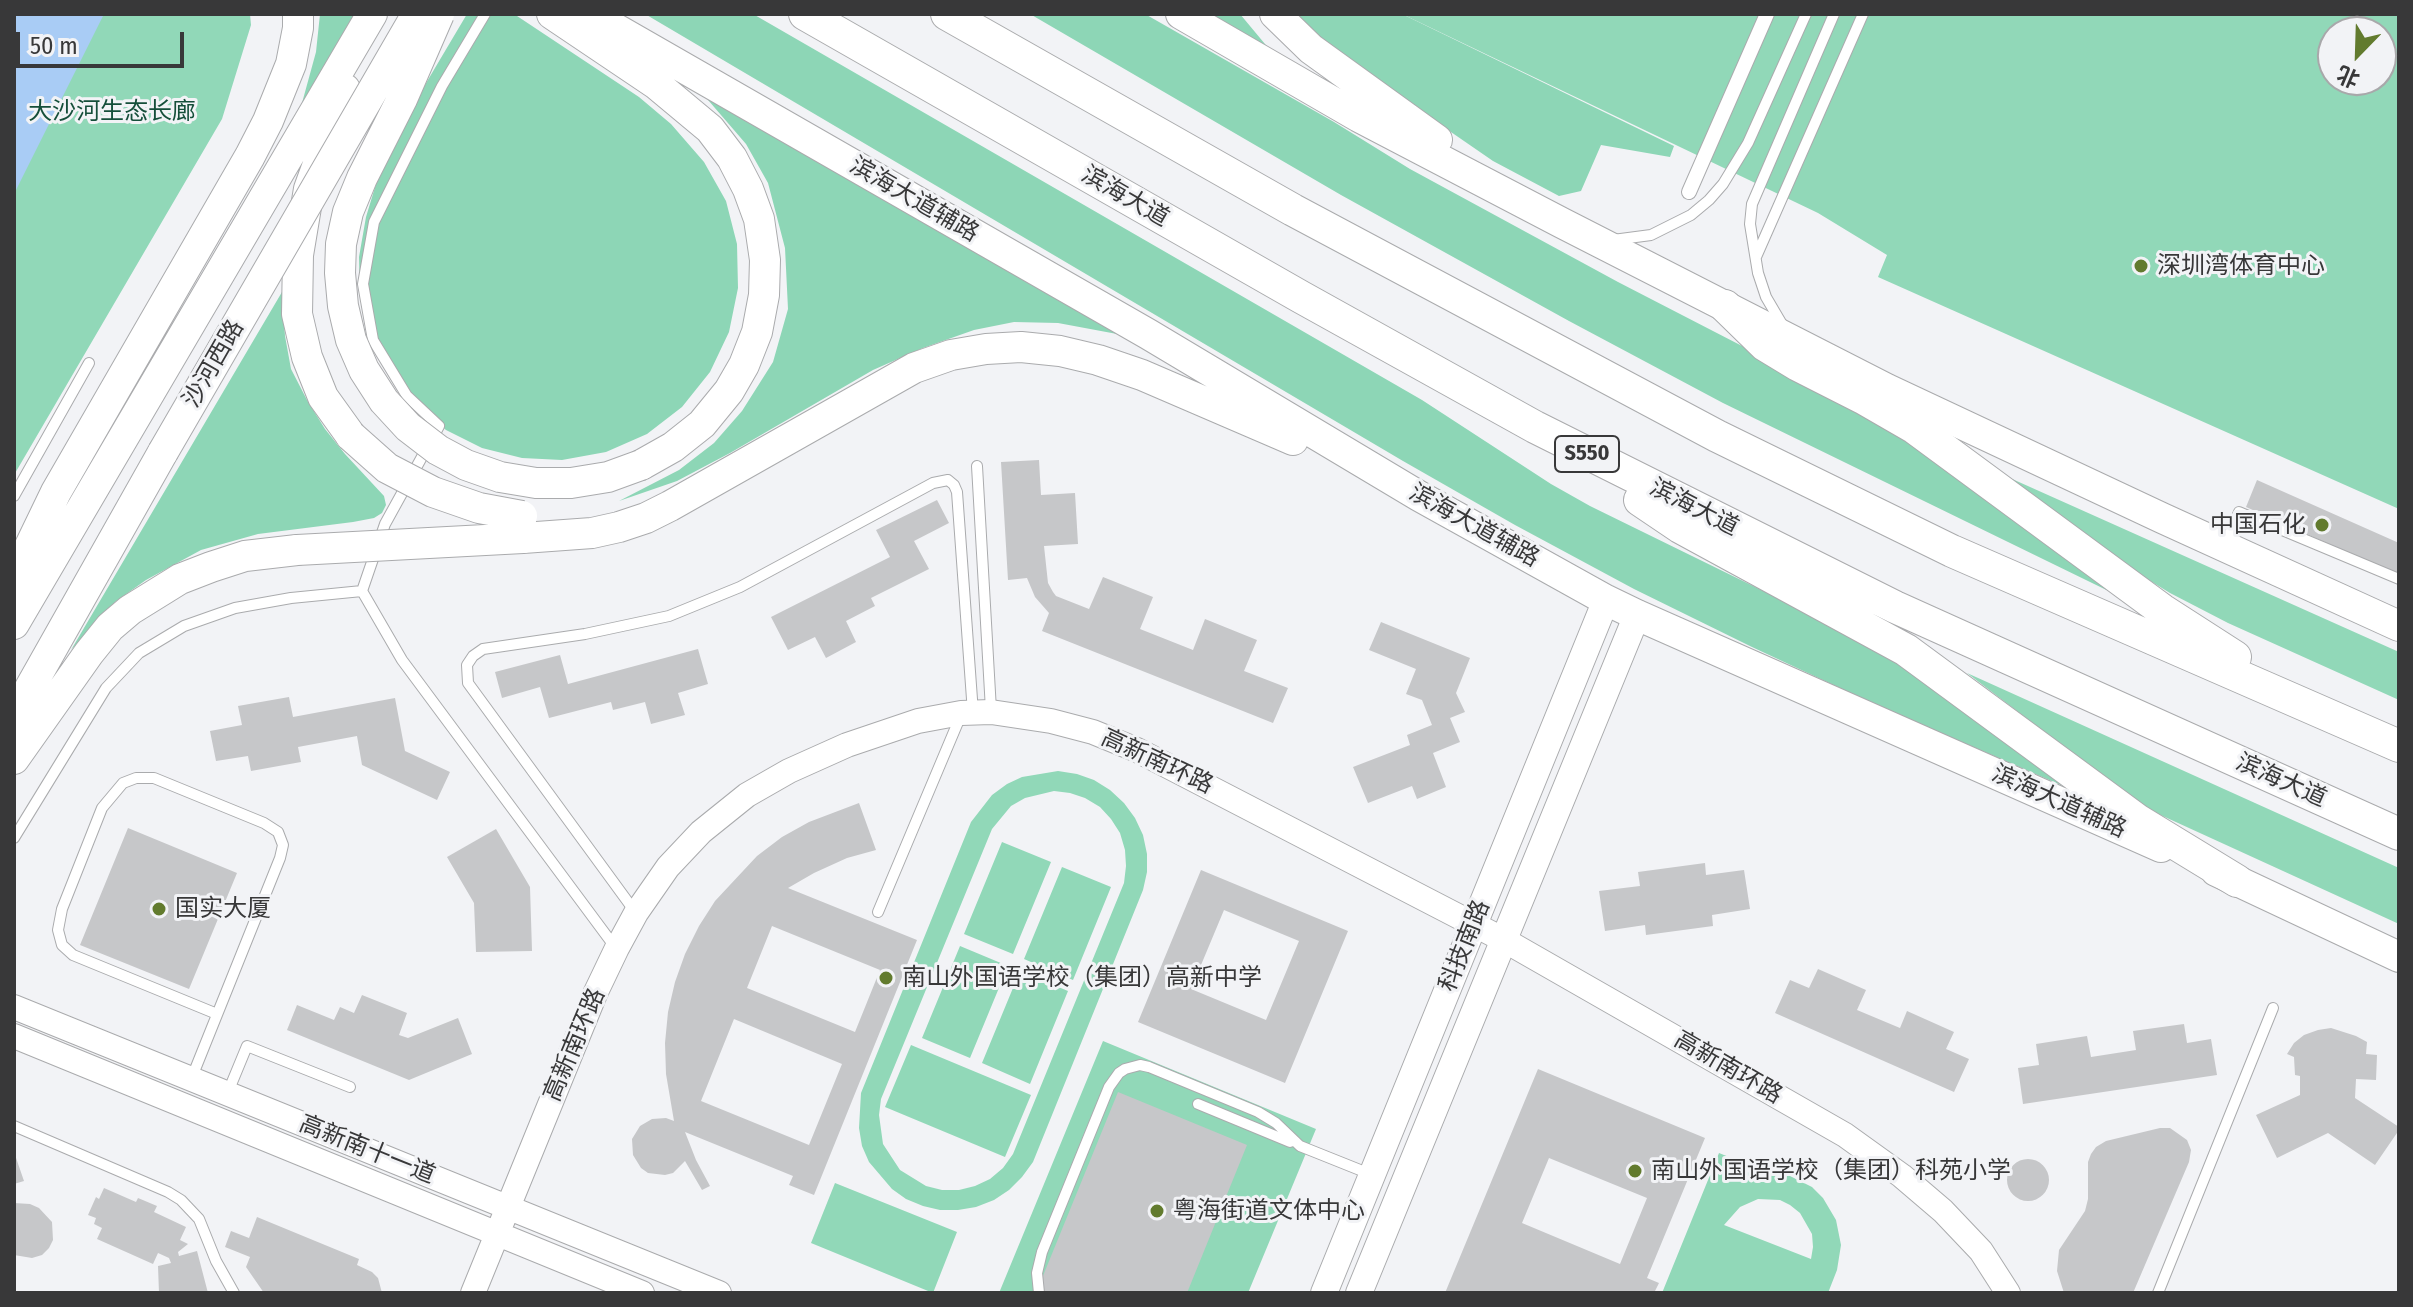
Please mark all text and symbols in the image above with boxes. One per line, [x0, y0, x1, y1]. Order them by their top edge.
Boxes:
scale bar [20, 16, 188, 66]
north arrow [2317, 16, 2397, 96]
text: 50 m [30, 32, 78, 60]
text: 北 [2333, 60, 2364, 93]
park label: 大沙河生态长廊 [28, 98, 196, 126]
street label: 滨海大道辅路 [844, 152, 984, 248]
street label: 滨海大道 [1076, 161, 1174, 233]
place label: 深圳湾体育中心 [2157, 252, 2325, 280]
marker: 深圳湾体育中心 [2132, 257, 2150, 275]
street label: 沙河西路 [178, 315, 250, 413]
road number: S550 [1555, 436, 1619, 472]
street label: 滨海大道 [1645, 473, 1743, 543]
street label: 滨海大道辅路 [1404, 478, 1544, 574]
place label: 中国石化 [2210, 511, 2306, 539]
marker: 中国石化 [2313, 516, 2331, 534]
street label: 高新南环路 [1097, 724, 1217, 800]
street label: 滨海大道 [2231, 748, 2331, 814]
street label: 滨海大道辅路 [1987, 760, 2131, 844]
place label: 国实大厦 [175, 895, 271, 923]
street label: 科技南路 [1434, 896, 1496, 996]
marker: 国实大厦 [150, 900, 168, 918]
place label: 南山外国语学校（集团）高新中学 [902, 964, 1262, 992]
marker: 南山外国语学校（集团）高新中学 [877, 969, 895, 987]
street label: 高新南环路 [538, 984, 612, 1106]
street label: 高新南环路 [1669, 1026, 1787, 1110]
street label: 高新南十一道 [295, 1110, 439, 1190]
place label: 南山外国语学校（集团）科苑小学 [1651, 1157, 2011, 1185]
marker: 南山外国语学校（集团）科苑小学 [1626, 1162, 1644, 1180]
place label: 粤海街道文体中心 [1173, 1197, 1365, 1225]
marker: 粤海街道文体中心 [1148, 1202, 1166, 1220]

